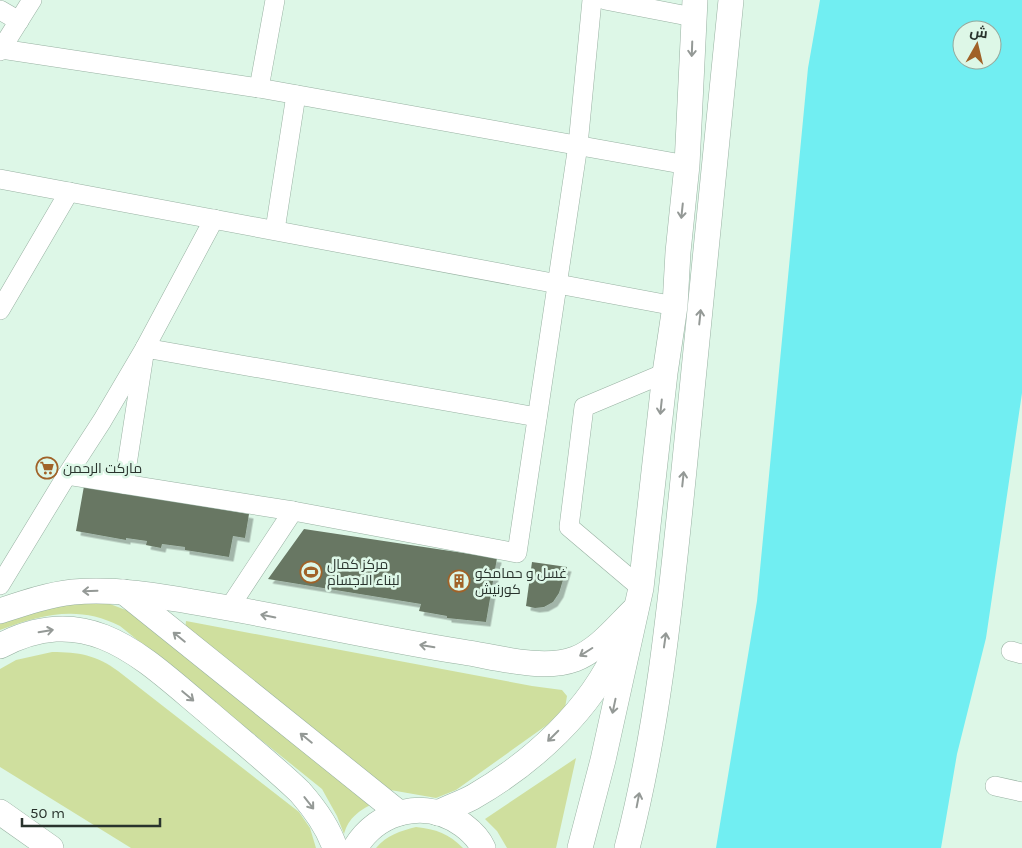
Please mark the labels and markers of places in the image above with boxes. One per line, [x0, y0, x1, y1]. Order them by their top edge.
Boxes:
supermarket icon: ماركت الرحمن [35, 456, 59, 480]
place label: ماركت الرحمن [63, 460, 142, 477]
place label: مركز كمال لبناء الاجسام [327, 556, 400, 590]
sports icon: مركز كمال لبناء الاجسام [299, 560, 323, 584]
place label: غسل و حمامكو كورنيش [475, 565, 567, 598]
building icon: غسل و حمامكو كورنيش [447, 569, 471, 593]

